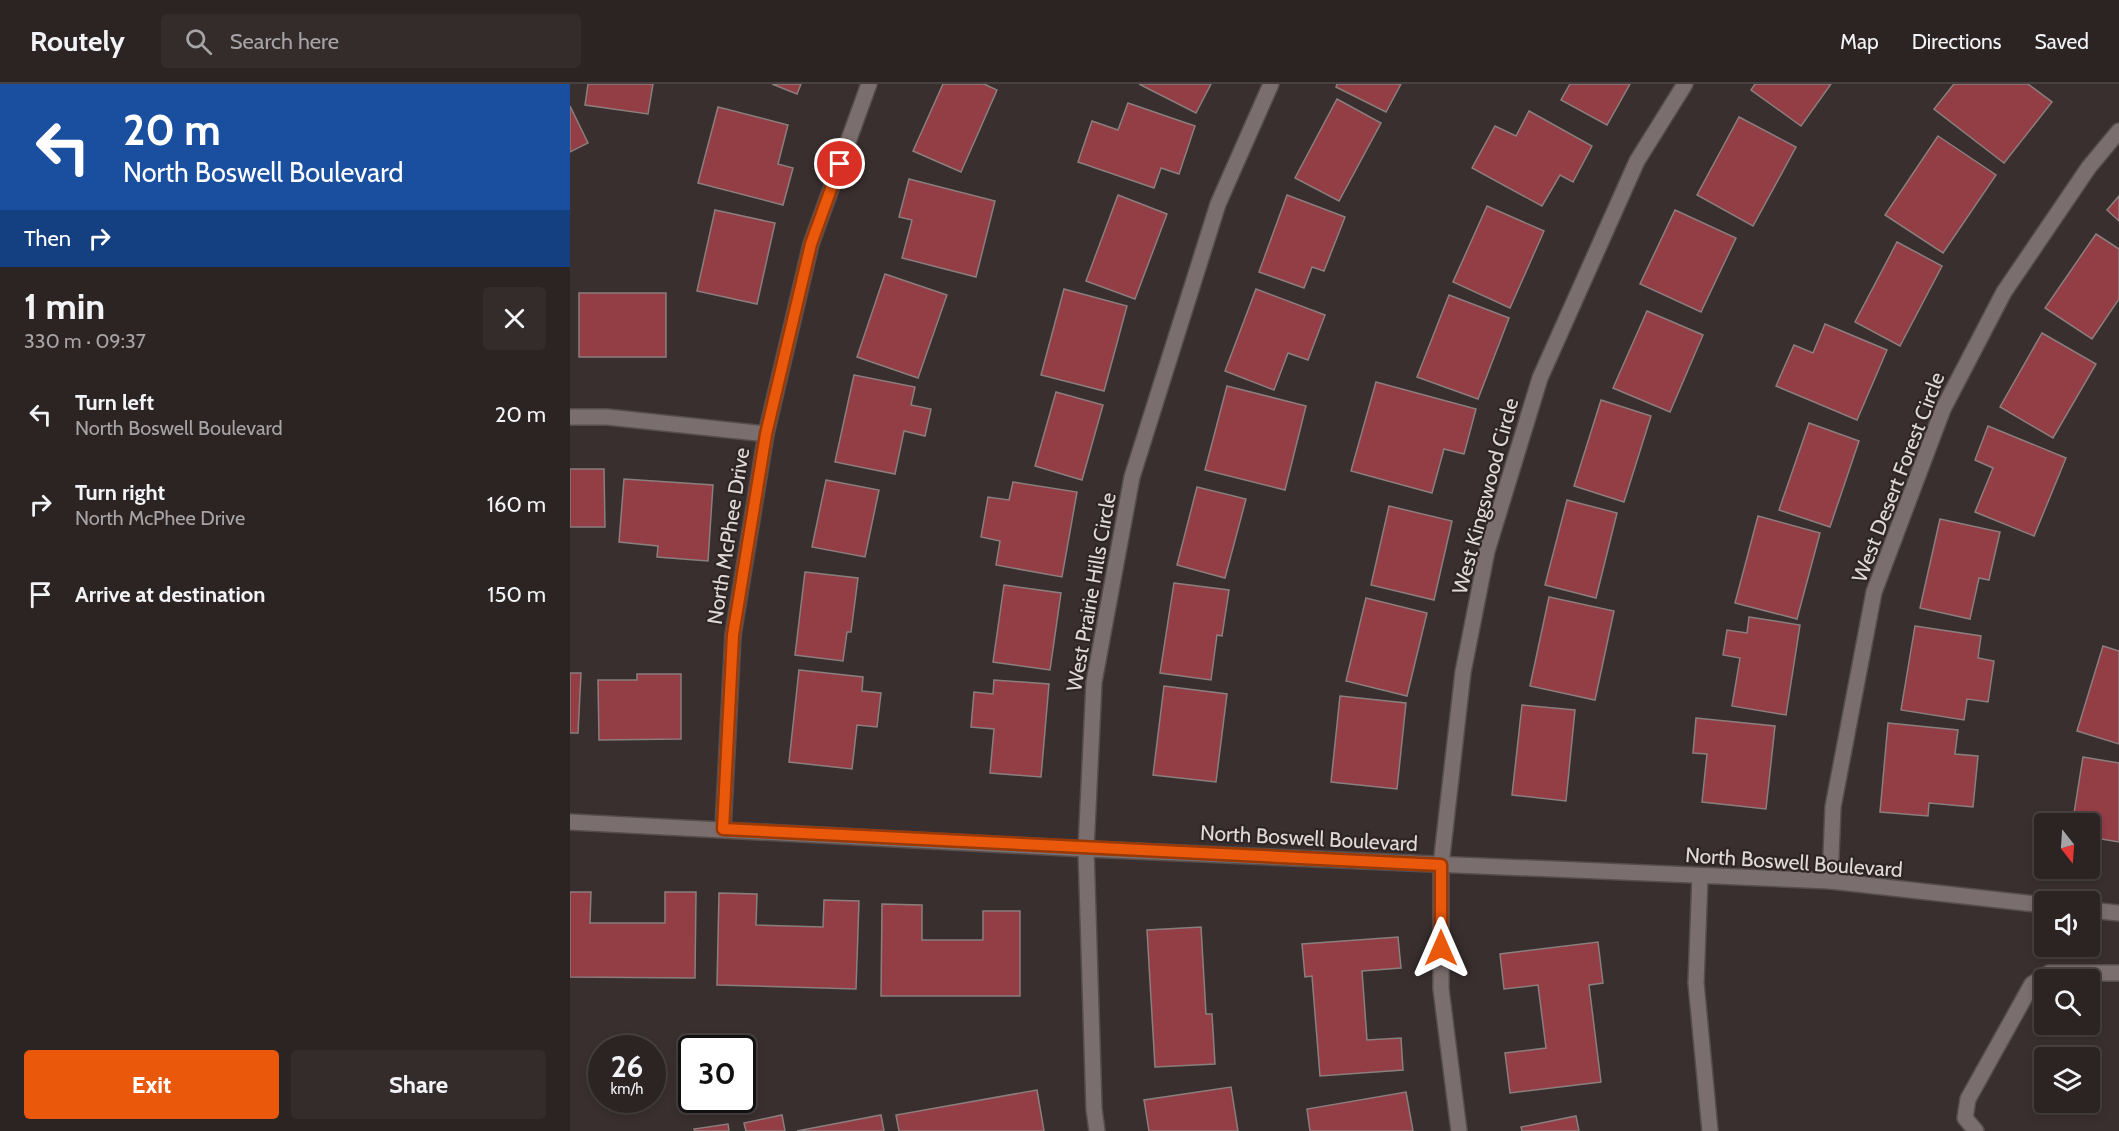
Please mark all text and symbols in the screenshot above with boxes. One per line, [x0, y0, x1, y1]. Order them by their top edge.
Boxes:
search box [161, 14, 581, 68]
text: Routely [30, 24, 125, 58]
icon: search [182, 25, 215, 58]
text: Search here [230, 28, 339, 55]
text: Map [1840, 29, 1879, 54]
text: Directions [1912, 29, 2001, 54]
text: Saved [2034, 29, 2089, 54]
text: 20 m [123, 104, 221, 156]
icon: left [24, 108, 102, 186]
pin [814, 138, 865, 189]
icon: arrive [823, 147, 856, 180]
text: North Boswell Boulevard [123, 156, 403, 189]
icon: right [83, 222, 116, 255]
text: Then [24, 225, 71, 252]
text: 1 min [24, 284, 105, 328]
button: close [483, 287, 546, 350]
text: 330 m · 09:37 [24, 329, 146, 353]
street label: West Desert Forest Circle [1846, 368, 1950, 586]
text: Turn left [75, 389, 154, 416]
street label: West Kingswood Circle [1447, 395, 1523, 597]
icon: left [24, 398, 57, 431]
text: 20 m [495, 401, 546, 428]
text: North Boswell Boulevard [75, 416, 283, 440]
street label: North McPhee Drive [702, 446, 754, 626]
text: Turn right [75, 479, 165, 506]
icon: right [24, 488, 57, 521]
street label: West Prairie Hills Circle [1061, 490, 1121, 693]
text: 160 m [487, 491, 546, 518]
text: North McPhee Drive [75, 506, 245, 530]
icon: arrive [24, 578, 57, 611]
text: Arrive at destination [75, 581, 265, 608]
text: 150 m [487, 581, 546, 608]
north arrow [2034, 813, 2100, 879]
map controls [2034, 813, 2100, 1113]
street label: North Boswell Boulevard [1199, 820, 1419, 856]
street label: North Boswell Boulevard [1684, 842, 1904, 882]
button: sound [2034, 891, 2100, 957]
position arrow [1409, 916, 1473, 980]
button: search [2034, 969, 2100, 1035]
speed limit sign: 30 [678, 1035, 756, 1113]
button: layers [2034, 1047, 2100, 1113]
text: 26 [611, 1048, 643, 1085]
button: Exit [24, 1050, 279, 1119]
button: Share [291, 1050, 546, 1119]
text: km/h [611, 1080, 643, 1098]

